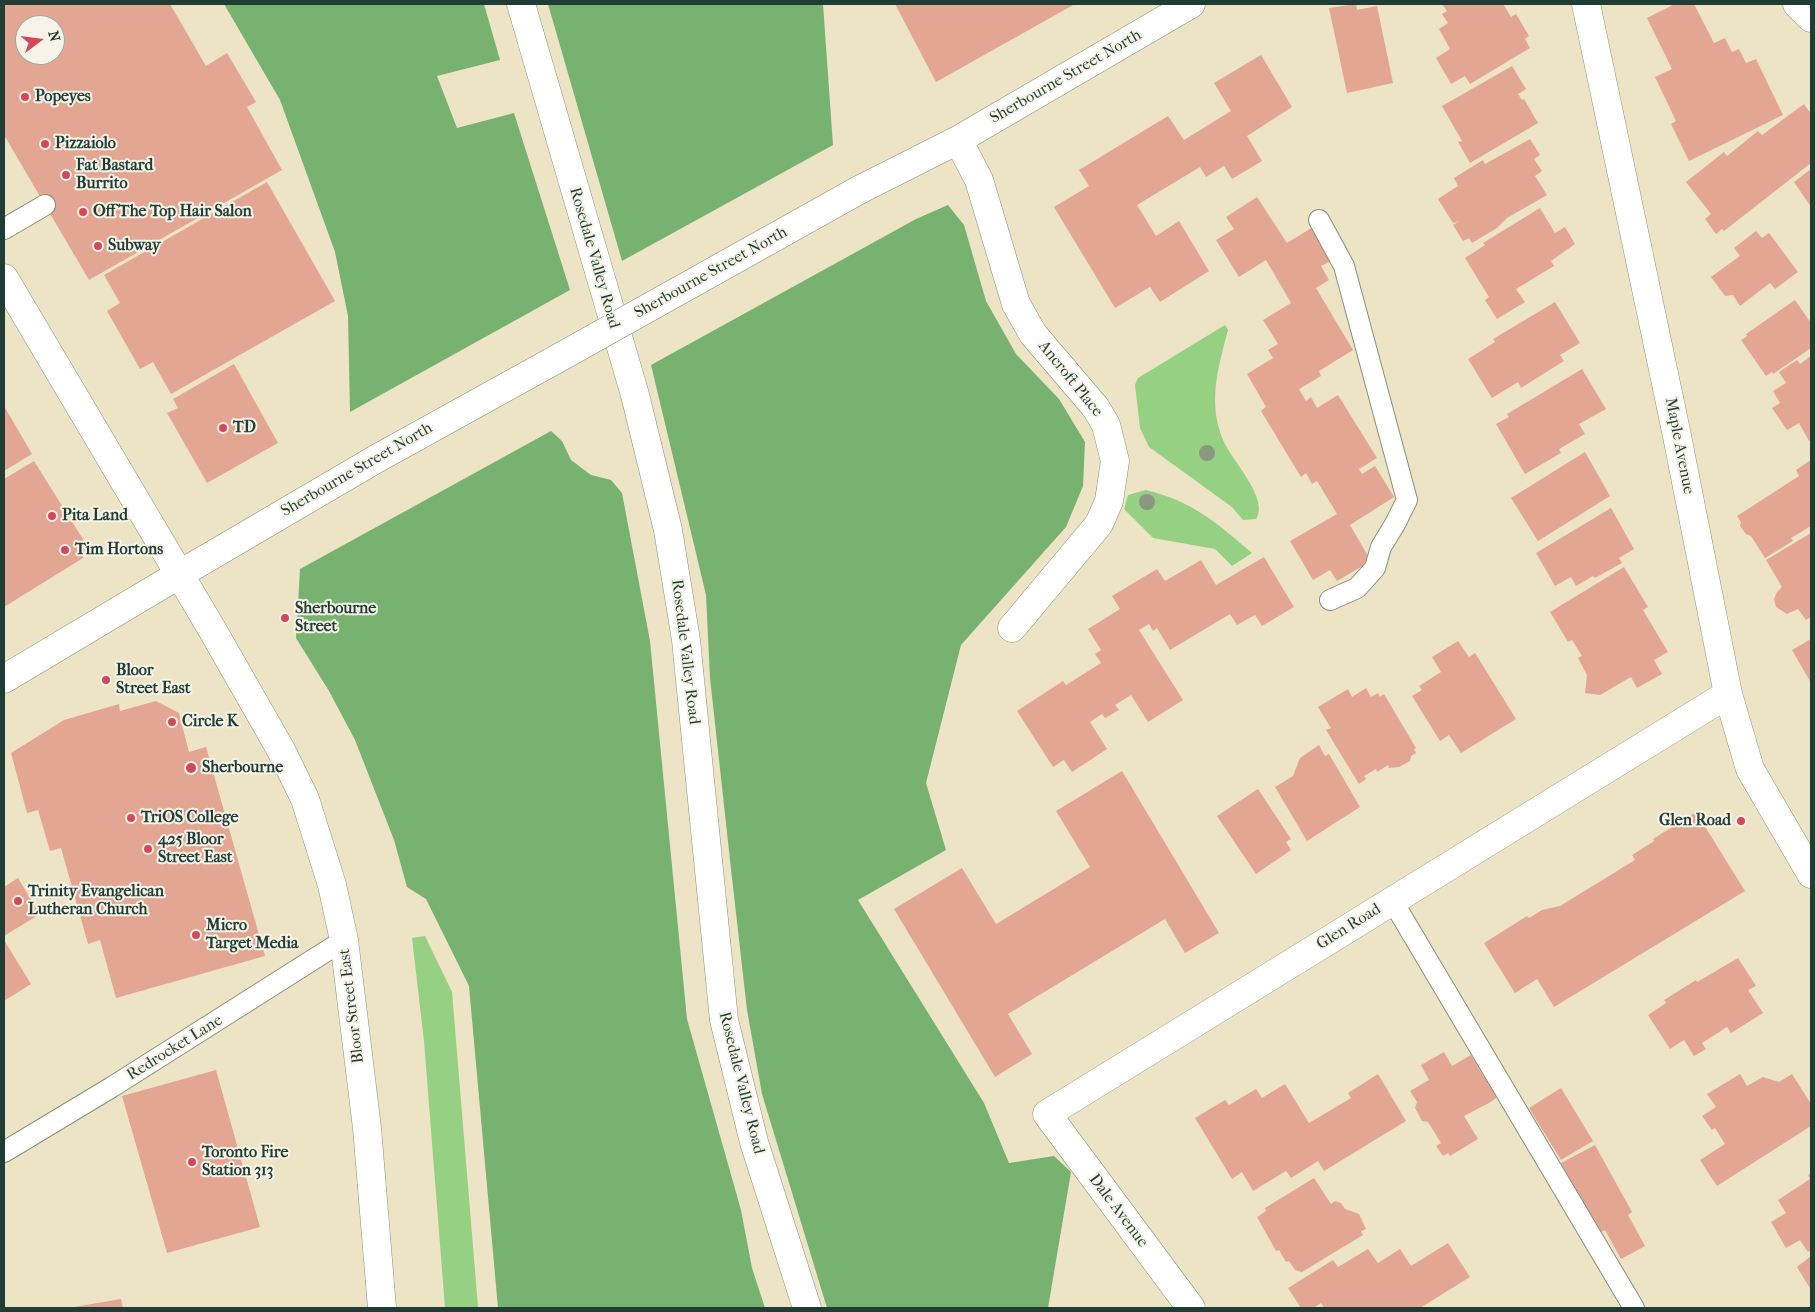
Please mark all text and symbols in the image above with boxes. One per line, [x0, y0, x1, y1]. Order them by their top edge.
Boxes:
north arrow [15, 15, 65, 65]
street label: Sherbourne Street North [987, 26, 1145, 128]
text: N [44, 29, 64, 44]
place label: Popeyes [35, 87, 91, 107]
marker: Popeyes [19, 91, 31, 103]
place label: Pizzaiolo [55, 134, 116, 154]
marker: Pizzaiolo [39, 138, 51, 150]
place label: Fat Bastard Burrito [76, 156, 153, 194]
marker: Fat Bastard Burrito [60, 169, 72, 181]
street label: Rosedale Valley Road [565, 185, 623, 331]
place label: Off The Top Hair Salon [93, 202, 252, 222]
marker: Off The Top Hair Salon [77, 206, 89, 218]
street label: Sherbourne Street North [631, 223, 791, 323]
place label: Subway [108, 236, 161, 256]
marker: Subway [92, 240, 104, 252]
street label: Ancroft Place [1034, 337, 1106, 421]
street label: Maple Avenue [1660, 396, 1698, 496]
place label: TD [233, 418, 256, 438]
street label: Sherbourne Street North [278, 419, 436, 521]
marker: TD [217, 422, 229, 434]
place label: Pita Land [62, 506, 128, 526]
marker: Pita Land [46, 510, 58, 522]
place label: Tim Hortons [75, 540, 163, 560]
marker: Tim Hortons [59, 544, 71, 556]
street label: Rosedale Valley Road [667, 578, 703, 726]
place label: Sherbourne Street [295, 599, 376, 637]
marker: Sherbourne Street [279, 612, 291, 624]
place label: Bloor Street East [116, 661, 190, 699]
marker: Bloor Street East [100, 674, 112, 686]
place label: Circle K [182, 712, 238, 732]
marker: Circle K [166, 716, 178, 728]
place label: Sherbourne [202, 758, 283, 778]
marker: Sherbourne [184, 761, 198, 775]
place label: TriOS College [141, 808, 238, 828]
place label: Glen Road [1659, 811, 1731, 831]
marker: TriOS College [125, 812, 137, 824]
marker: Glen Road [1735, 815, 1747, 827]
place label: 425 Bloor Street East [158, 830, 232, 868]
marker: 425 Bloor Street East [142, 843, 154, 855]
place label: Trinity Evangelican Lutheran Church [28, 882, 164, 920]
marker: Trinity Evangelican Lutheran Church [12, 895, 24, 907]
street label: Glen Road [1313, 900, 1385, 954]
place label: Micro Target Media [206, 916, 298, 954]
marker: Micro Target Media [190, 929, 202, 941]
street label: Bloor Street East [335, 948, 369, 1064]
street label: Rosedale Valley Road [714, 1010, 768, 1156]
street label: Redrocket Lane [124, 1011, 226, 1085]
place label: Toronto Fire Station 313 [202, 1143, 288, 1181]
marker: Toronto Fire Station 313 [186, 1156, 198, 1168]
street label: Dale Avenue [1084, 1171, 1152, 1251]

